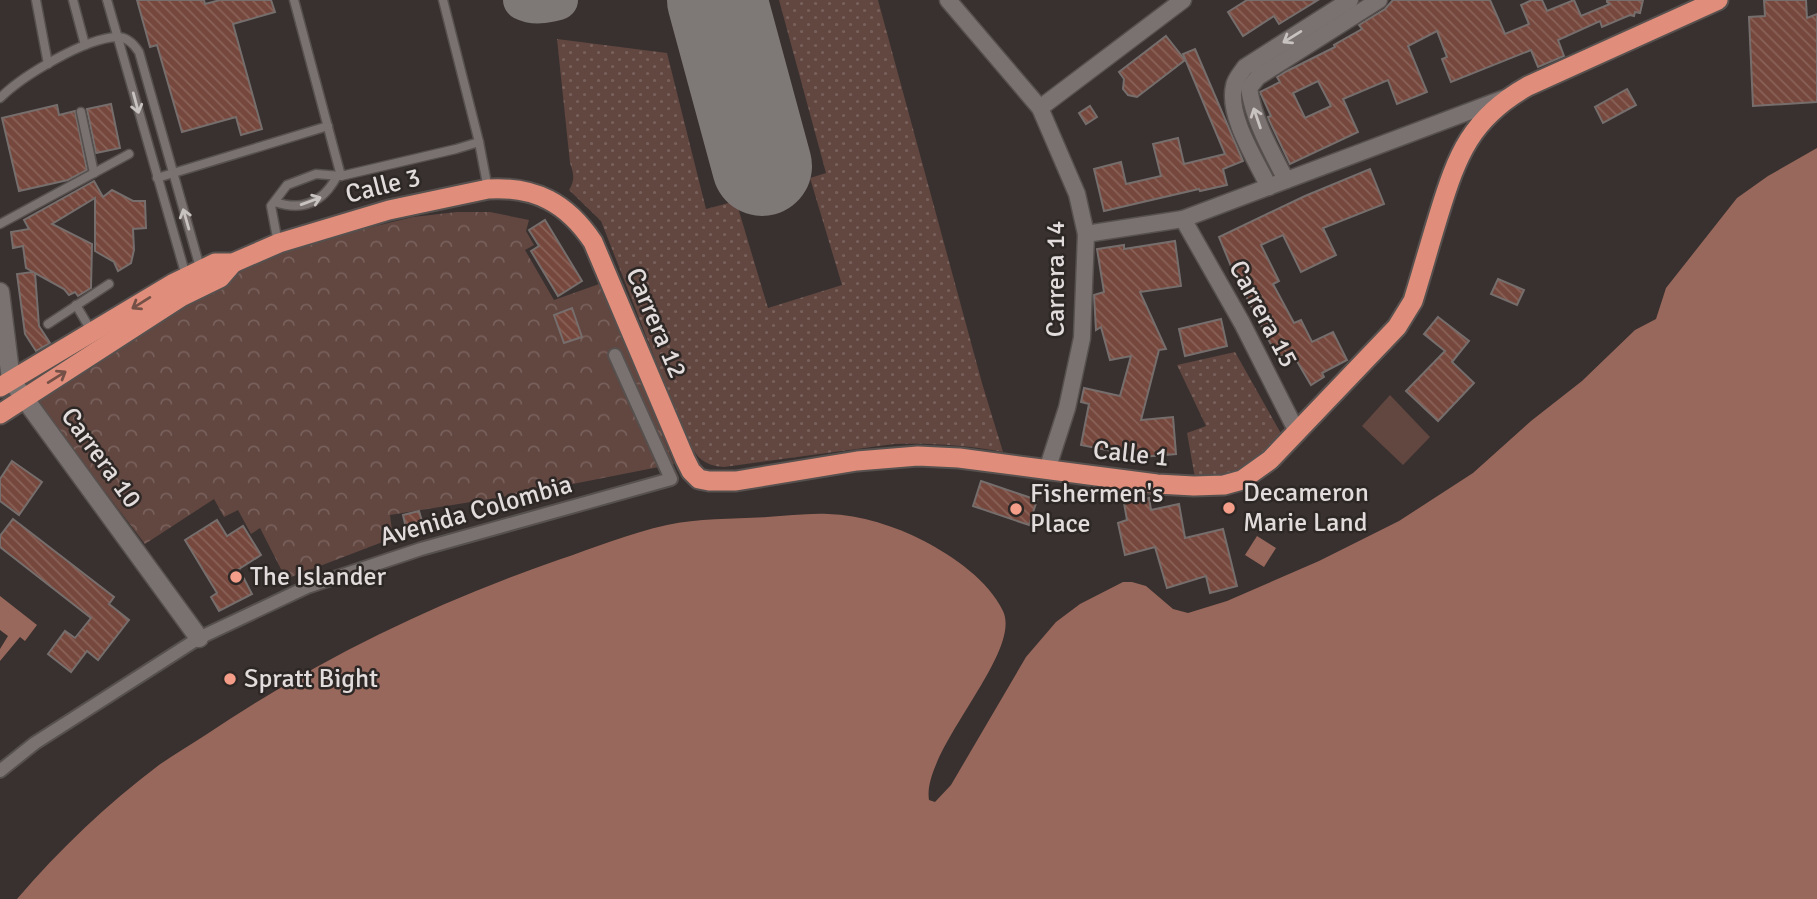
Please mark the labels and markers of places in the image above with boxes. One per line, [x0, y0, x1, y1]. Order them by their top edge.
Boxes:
place label: Decameron Marie Land [1243, 477, 1369, 539]
place label: Fishermen's Place [1030, 478, 1163, 540]
marker: Decameron Marie Land [1221, 500, 1237, 516]
marker: Fishermen's Place [1008, 501, 1024, 517]
place label: The Islander [250, 561, 387, 593]
marker: The Islander [228, 569, 244, 585]
place label: Spratt Bight [244, 663, 378, 695]
marker: Spratt Bight [222, 671, 238, 687]

